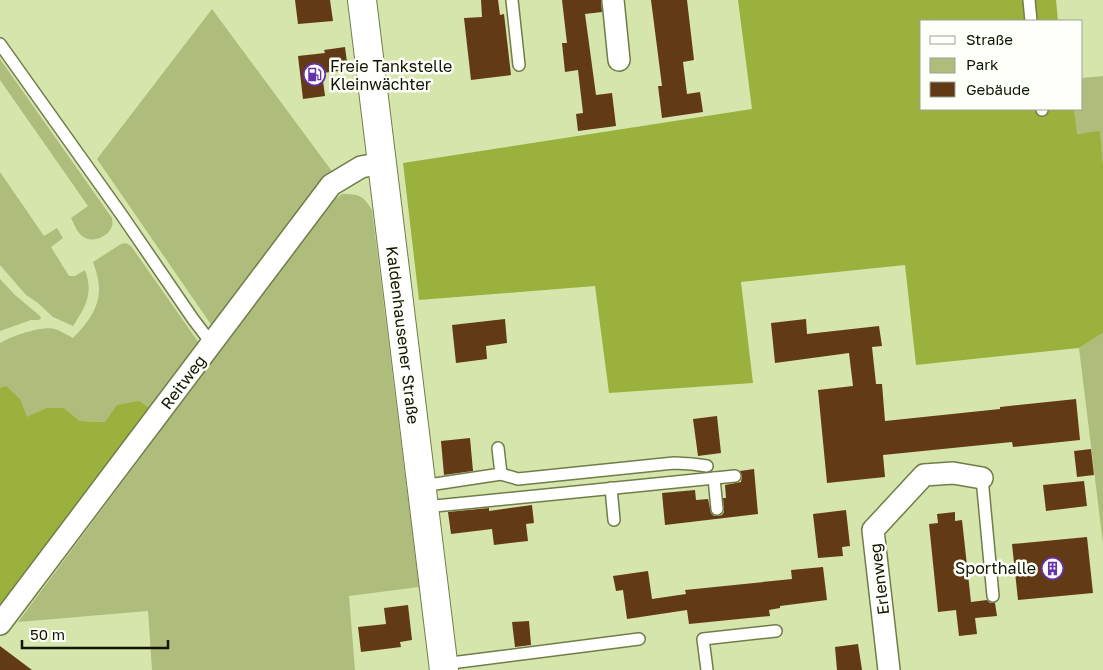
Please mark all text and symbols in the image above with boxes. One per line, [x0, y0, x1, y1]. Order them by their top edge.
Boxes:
legend [920, 20, 1083, 110]
text: Straße [966, 30, 1013, 48]
text: Park [966, 55, 999, 73]
place label: Freie Tankstelle Kleinwächter [330, 56, 452, 94]
fuel station icon: Freie Tankstelle Kleinwächter [302, 63, 326, 87]
text: Gebäude [966, 80, 1030, 98]
street label: Kaldenhausener Straße [382, 245, 424, 425]
street label: Reitweg [156, 351, 210, 413]
street label: Erlenweg [865, 542, 893, 616]
building icon: Sporthalle [1040, 556, 1064, 580]
place label: Sporthalle [955, 558, 1036, 578]
scale bar [22, 618, 169, 650]
text: 50 m [30, 625, 65, 643]

